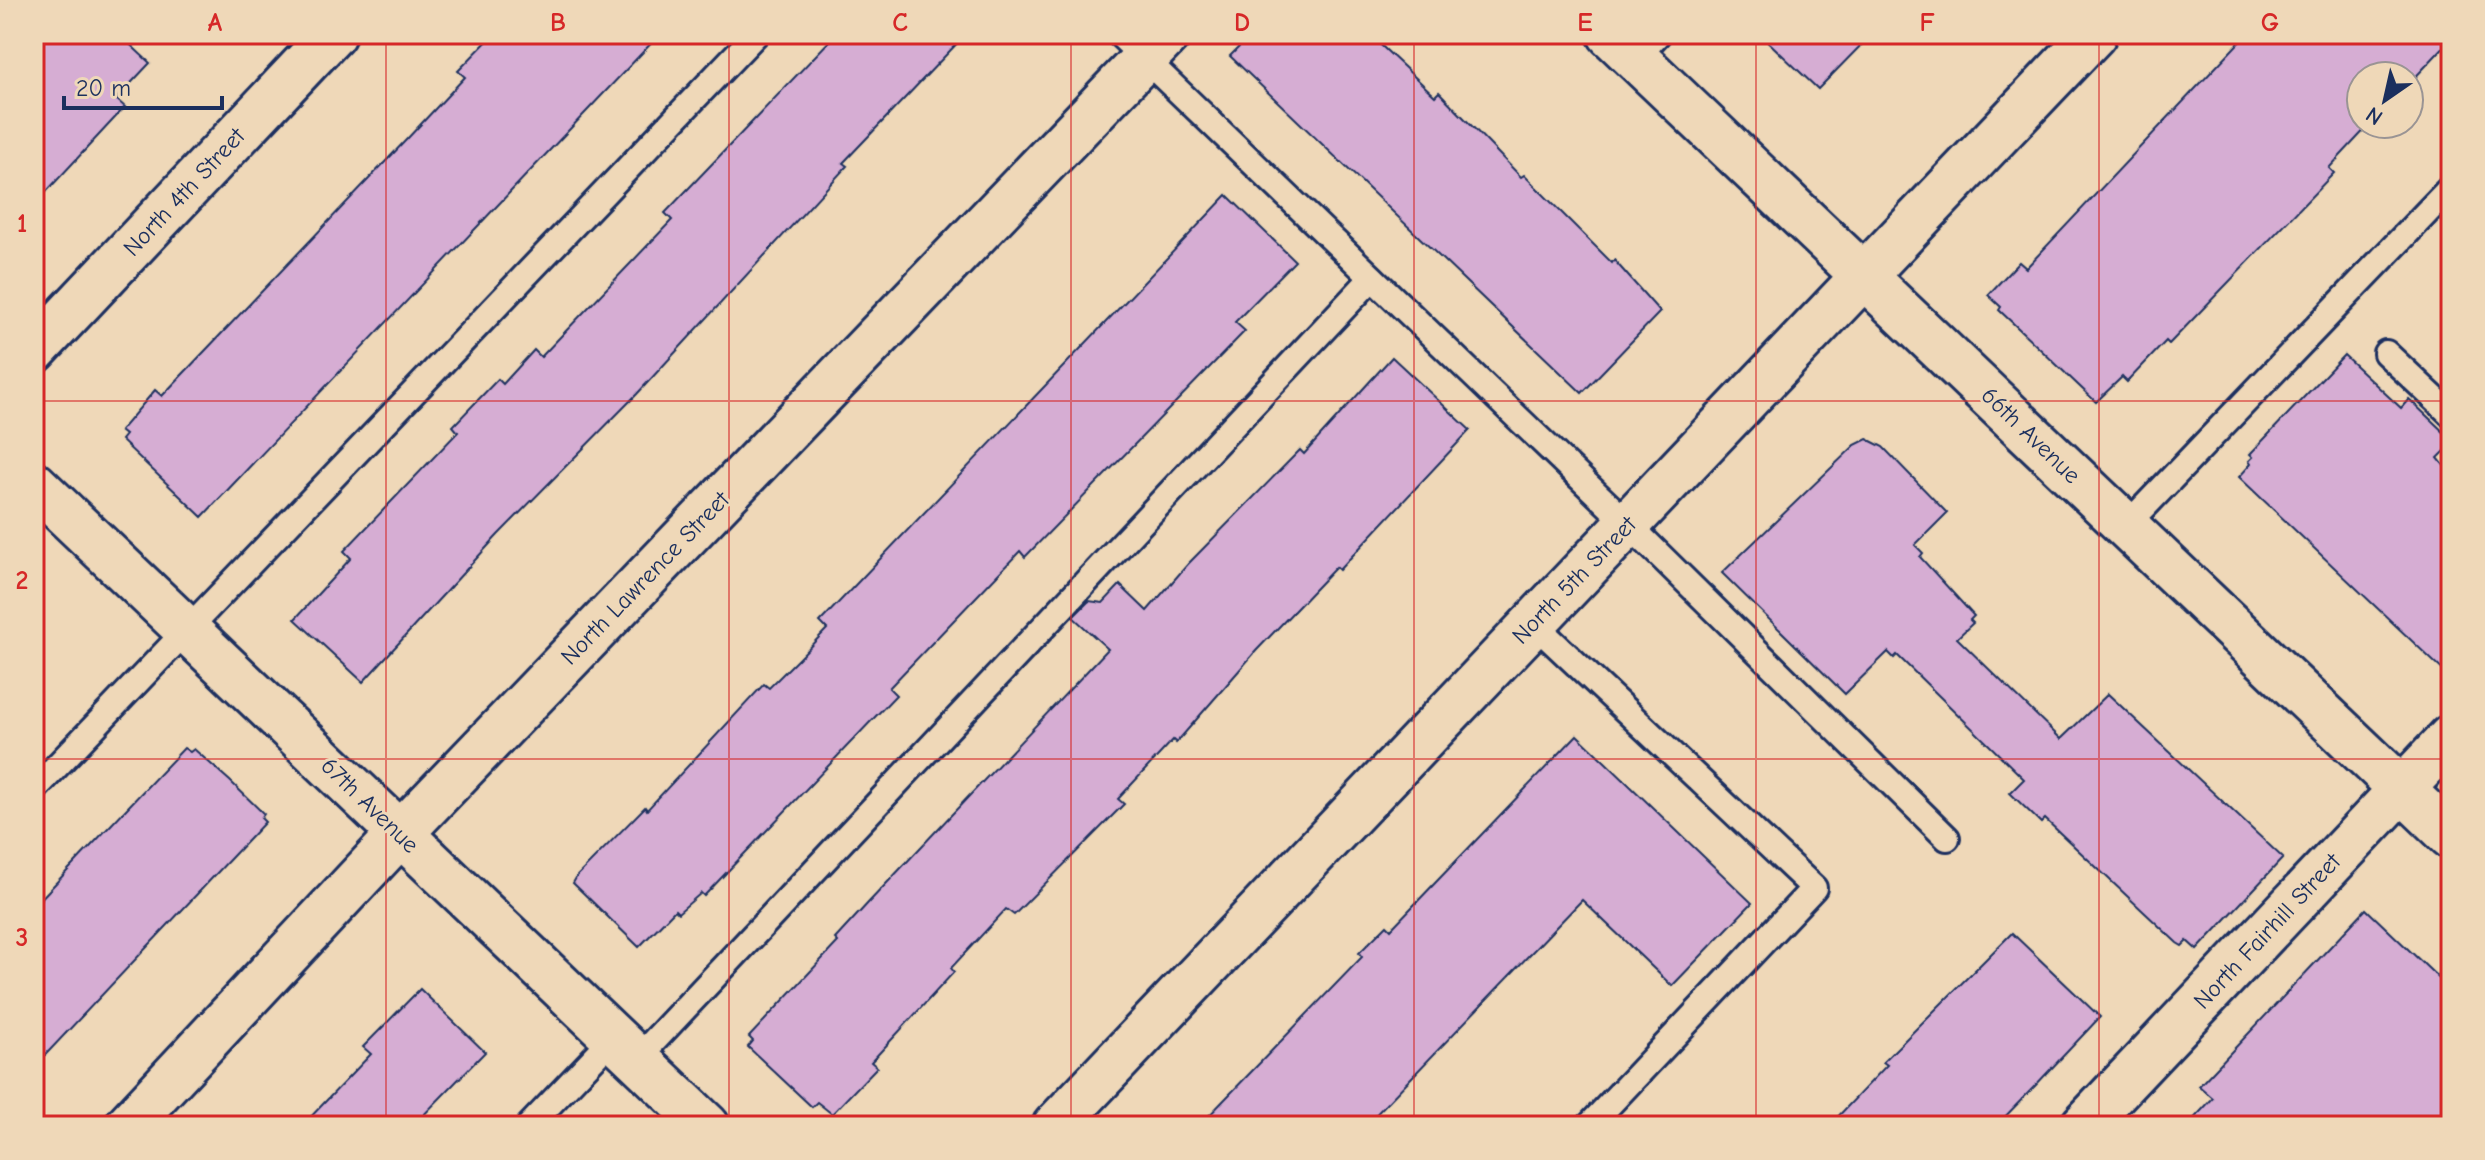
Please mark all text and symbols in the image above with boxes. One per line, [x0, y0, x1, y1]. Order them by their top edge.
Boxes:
text: A [208, 8, 223, 38]
text: B [550, 8, 566, 38]
text: C [892, 8, 908, 38]
text: D [1234, 8, 1250, 38]
text: E [1577, 8, 1593, 38]
text: F [1919, 8, 1935, 38]
text: G [2261, 8, 2279, 38]
scale bar [64, 60, 222, 110]
north arrow [2345, 60, 2425, 140]
text: 20 m [76, 74, 131, 102]
text: N [2361, 101, 2388, 131]
street label: North 4th Street [117, 121, 251, 262]
text: 1 [17, 209, 27, 239]
street label: 66th Avenue [1976, 381, 2086, 489]
street label: North Lawrence Street [555, 485, 736, 671]
street label: North 5th Street [1506, 510, 1643, 650]
text: 2 [16, 566, 28, 596]
street label: 67th Avenue [315, 751, 425, 859]
street label: North Fairhill Street [2188, 847, 2347, 1015]
text: 3 [16, 923, 28, 953]

